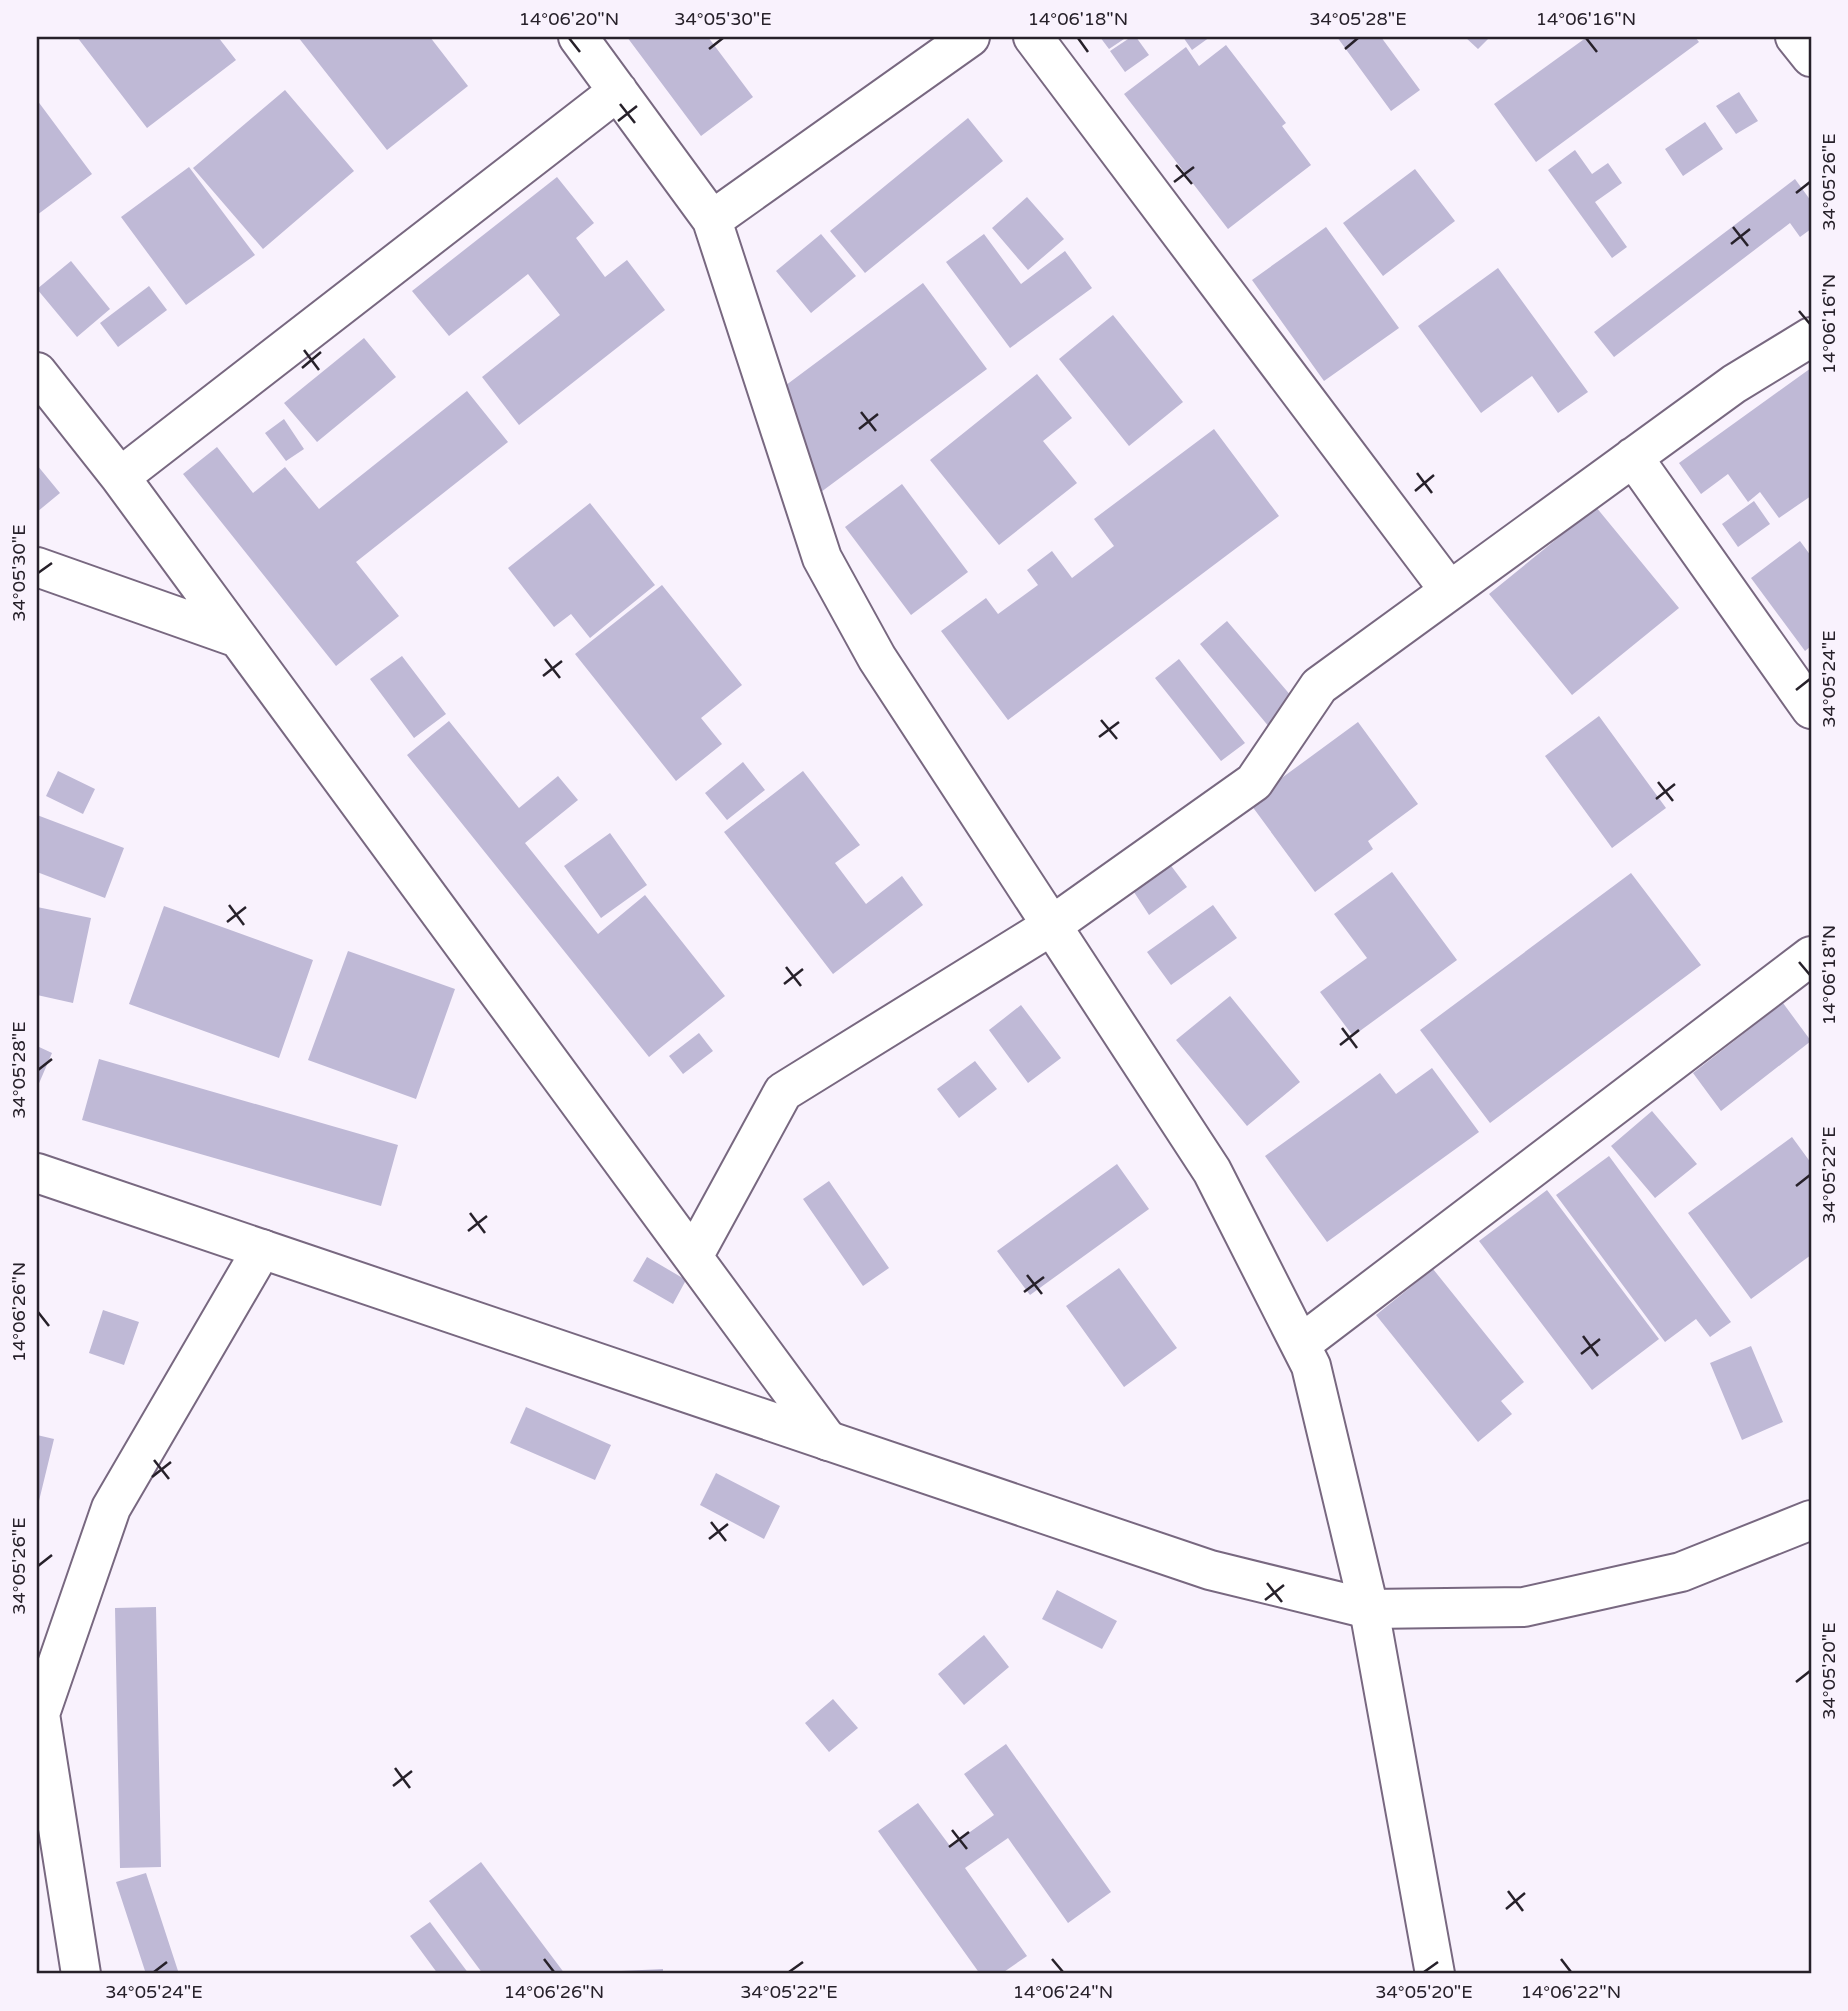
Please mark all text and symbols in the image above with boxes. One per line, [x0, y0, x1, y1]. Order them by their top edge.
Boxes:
text: 14°06'20"N [519, 8, 619, 30]
text: 34°05'30"E [674, 8, 772, 30]
text: 14°06'18"N [1028, 8, 1128, 30]
text: 34°05'28"E [1309, 8, 1407, 30]
text: 14°06'16"N [1536, 8, 1636, 30]
text: 34°05'26"E [1818, 133, 1840, 231]
text: 14°06'16"N [1818, 274, 1840, 374]
text: 34°05'30"E [8, 524, 30, 622]
text: 34°05'24"E [1818, 630, 1840, 728]
text: 14°06'18"N [1818, 925, 1840, 1025]
text: 34°05'28"E [8, 1021, 30, 1119]
text: 34°05'22"E [1818, 1126, 1840, 1224]
text: 14°06'26"N [8, 1262, 30, 1362]
text: 34°05'26"E [8, 1517, 30, 1615]
text: 34°05'20"E [1818, 1622, 1840, 1720]
text: 34°05'24"E [105, 1981, 203, 2003]
text: 14°06'26"N [504, 1981, 604, 2003]
text: 34°05'22"E [740, 1981, 838, 2003]
text: 14°06'24"N [1013, 1981, 1113, 2003]
text: 34°05'20"E [1375, 1981, 1473, 2003]
text: 14°06'22"N [1521, 1981, 1621, 2003]

